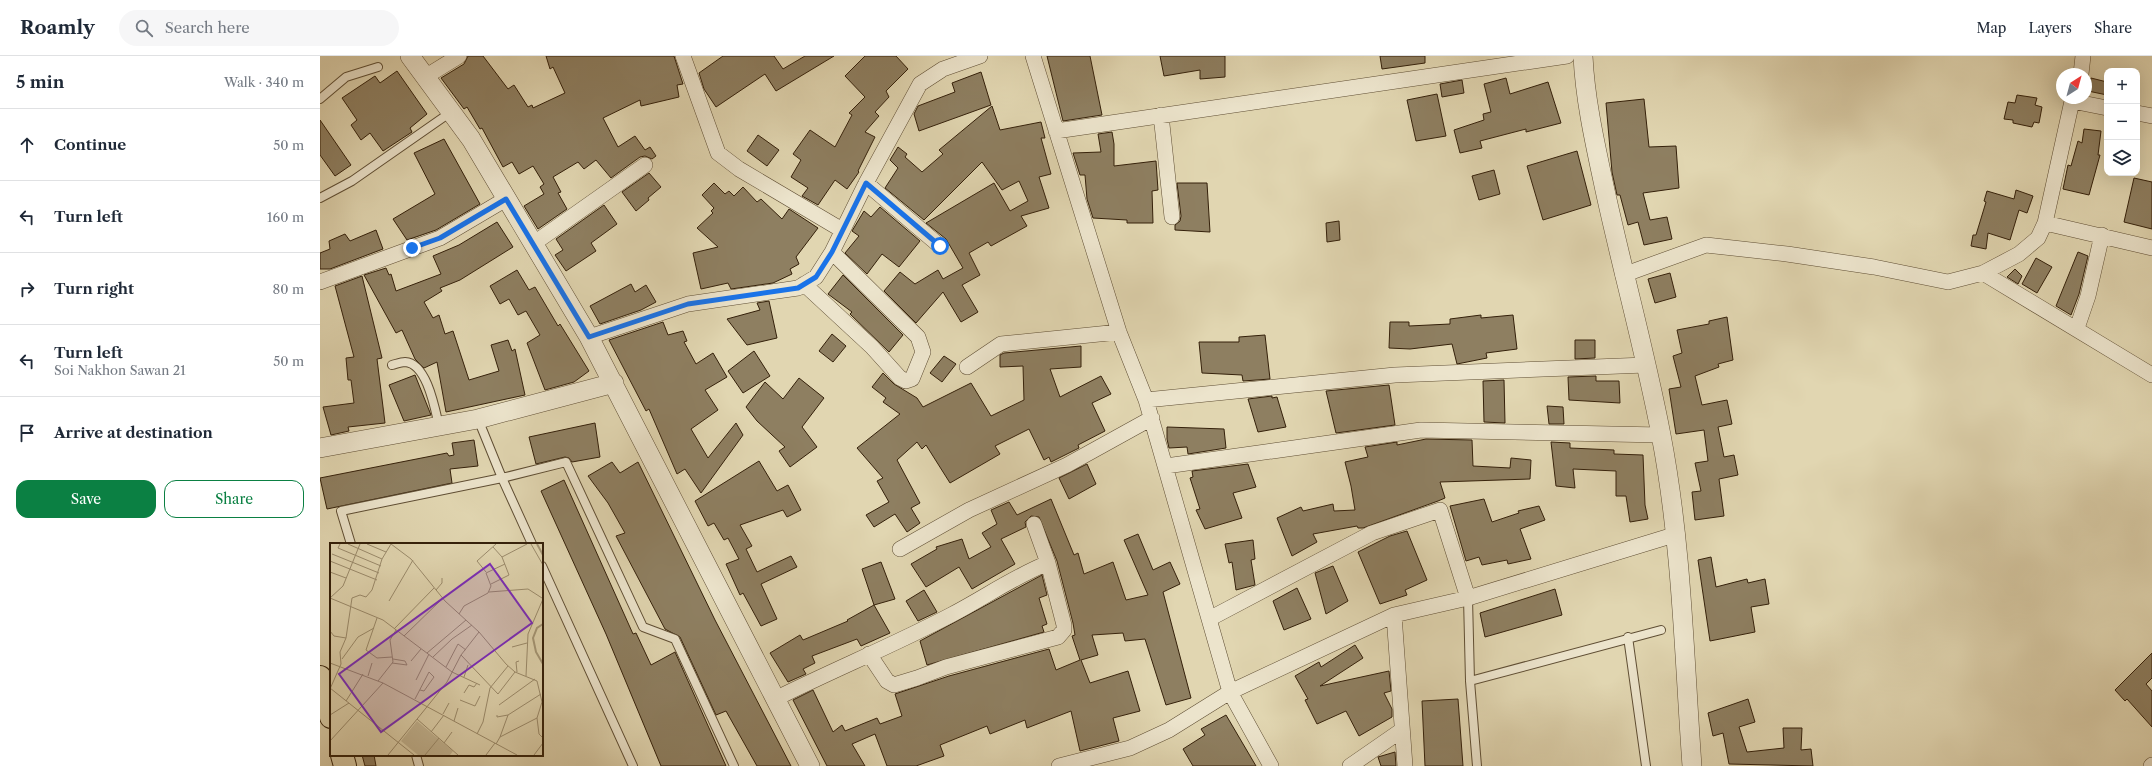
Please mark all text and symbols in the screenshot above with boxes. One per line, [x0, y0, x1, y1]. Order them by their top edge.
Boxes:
search box [119, 10, 399, 46]
text: Roamly [20, 16, 95, 39]
icon: search [133, 17, 155, 39]
text: Search here [165, 18, 250, 37]
text: Map [1976, 19, 2006, 37]
text: Layers [2028, 19, 2072, 37]
text: Share [2094, 19, 2132, 37]
north arrow [2056, 68, 2092, 104]
map controls [2104, 68, 2140, 176]
button: + [2104, 68, 2140, 104]
text: 5 min [16, 72, 64, 92]
text: Walk · 340 m [224, 74, 304, 90]
button: − [2104, 104, 2140, 140]
icon: ahead [16, 134, 38, 156]
text: Continue [54, 135, 126, 154]
text: 50 m [273, 137, 304, 153]
button: layers [2104, 140, 2140, 176]
icon: left [16, 206, 38, 228]
text: Turn left [54, 207, 123, 226]
text: 160 m [267, 209, 304, 225]
route start [931, 237, 949, 255]
route end [403, 239, 421, 257]
icon: right [16, 278, 38, 300]
text: Turn right [54, 279, 134, 298]
text: 80 m [272, 281, 304, 297]
text: Turn left [54, 343, 123, 362]
icon: left [16, 350, 38, 372]
text: 50 m [273, 353, 304, 369]
text: Soi Nakhon Sawan 21 [54, 362, 186, 378]
icon: arrive [16, 422, 38, 444]
text: Arrive at destination [54, 423, 213, 442]
button: Save [16, 480, 156, 518]
button: Share [164, 480, 304, 518]
inset map [330, 543, 543, 756]

